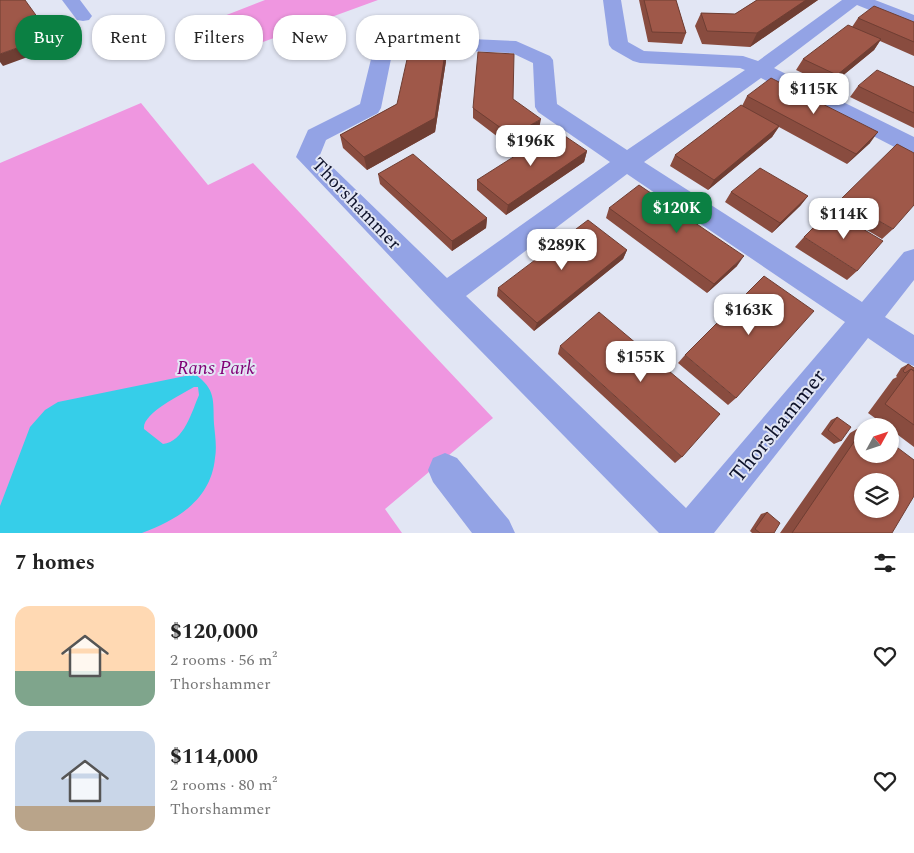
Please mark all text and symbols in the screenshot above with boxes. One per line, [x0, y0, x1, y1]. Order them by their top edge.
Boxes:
chip: Buy [15, 15, 82, 60]
chip: Rent [92, 15, 165, 60]
chip: Filters [175, 15, 263, 60]
chip: New [273, 15, 346, 60]
chip: Apartment [356, 15, 479, 60]
pin: $115K [779, 72, 849, 115]
text: $115K [790, 77, 838, 101]
pin: $196K [496, 124, 566, 167]
text: $196K [507, 129, 555, 153]
street label: Thorshammer [304, 151, 408, 257]
pin: $120K [642, 192, 712, 234]
text: $120K [653, 196, 701, 220]
pin: $114K [809, 198, 879, 240]
text: $114K [820, 202, 868, 226]
pin: $289K [527, 228, 597, 271]
text: $289K [538, 233, 586, 257]
pin: $163K [714, 294, 784, 336]
text: $163K [725, 298, 773, 322]
pin: $155K [606, 340, 676, 383]
text: $155K [617, 345, 665, 369]
park label: Rans Park [177, 354, 255, 383]
street label: Thorshammer [722, 362, 835, 490]
north arrow [854, 418, 899, 462]
map controls [854, 418, 899, 518]
button: layers [854, 473, 899, 518]
text: 7 homes [15, 547, 95, 579]
icon: filters [871, 549, 899, 577]
text: $120,000 [170, 616, 258, 648]
icon: home [55, 626, 115, 686]
icon: heart [871, 642, 899, 670]
text: 2 rooms · 56 m² [170, 648, 277, 672]
text: Thorshammer [170, 672, 271, 696]
text: $114,000 [170, 741, 258, 773]
icon: home [55, 751, 115, 811]
icon: heart [871, 767, 899, 795]
text: 2 rooms · 80 m² [170, 773, 277, 797]
text: Thorshammer [170, 797, 271, 821]

